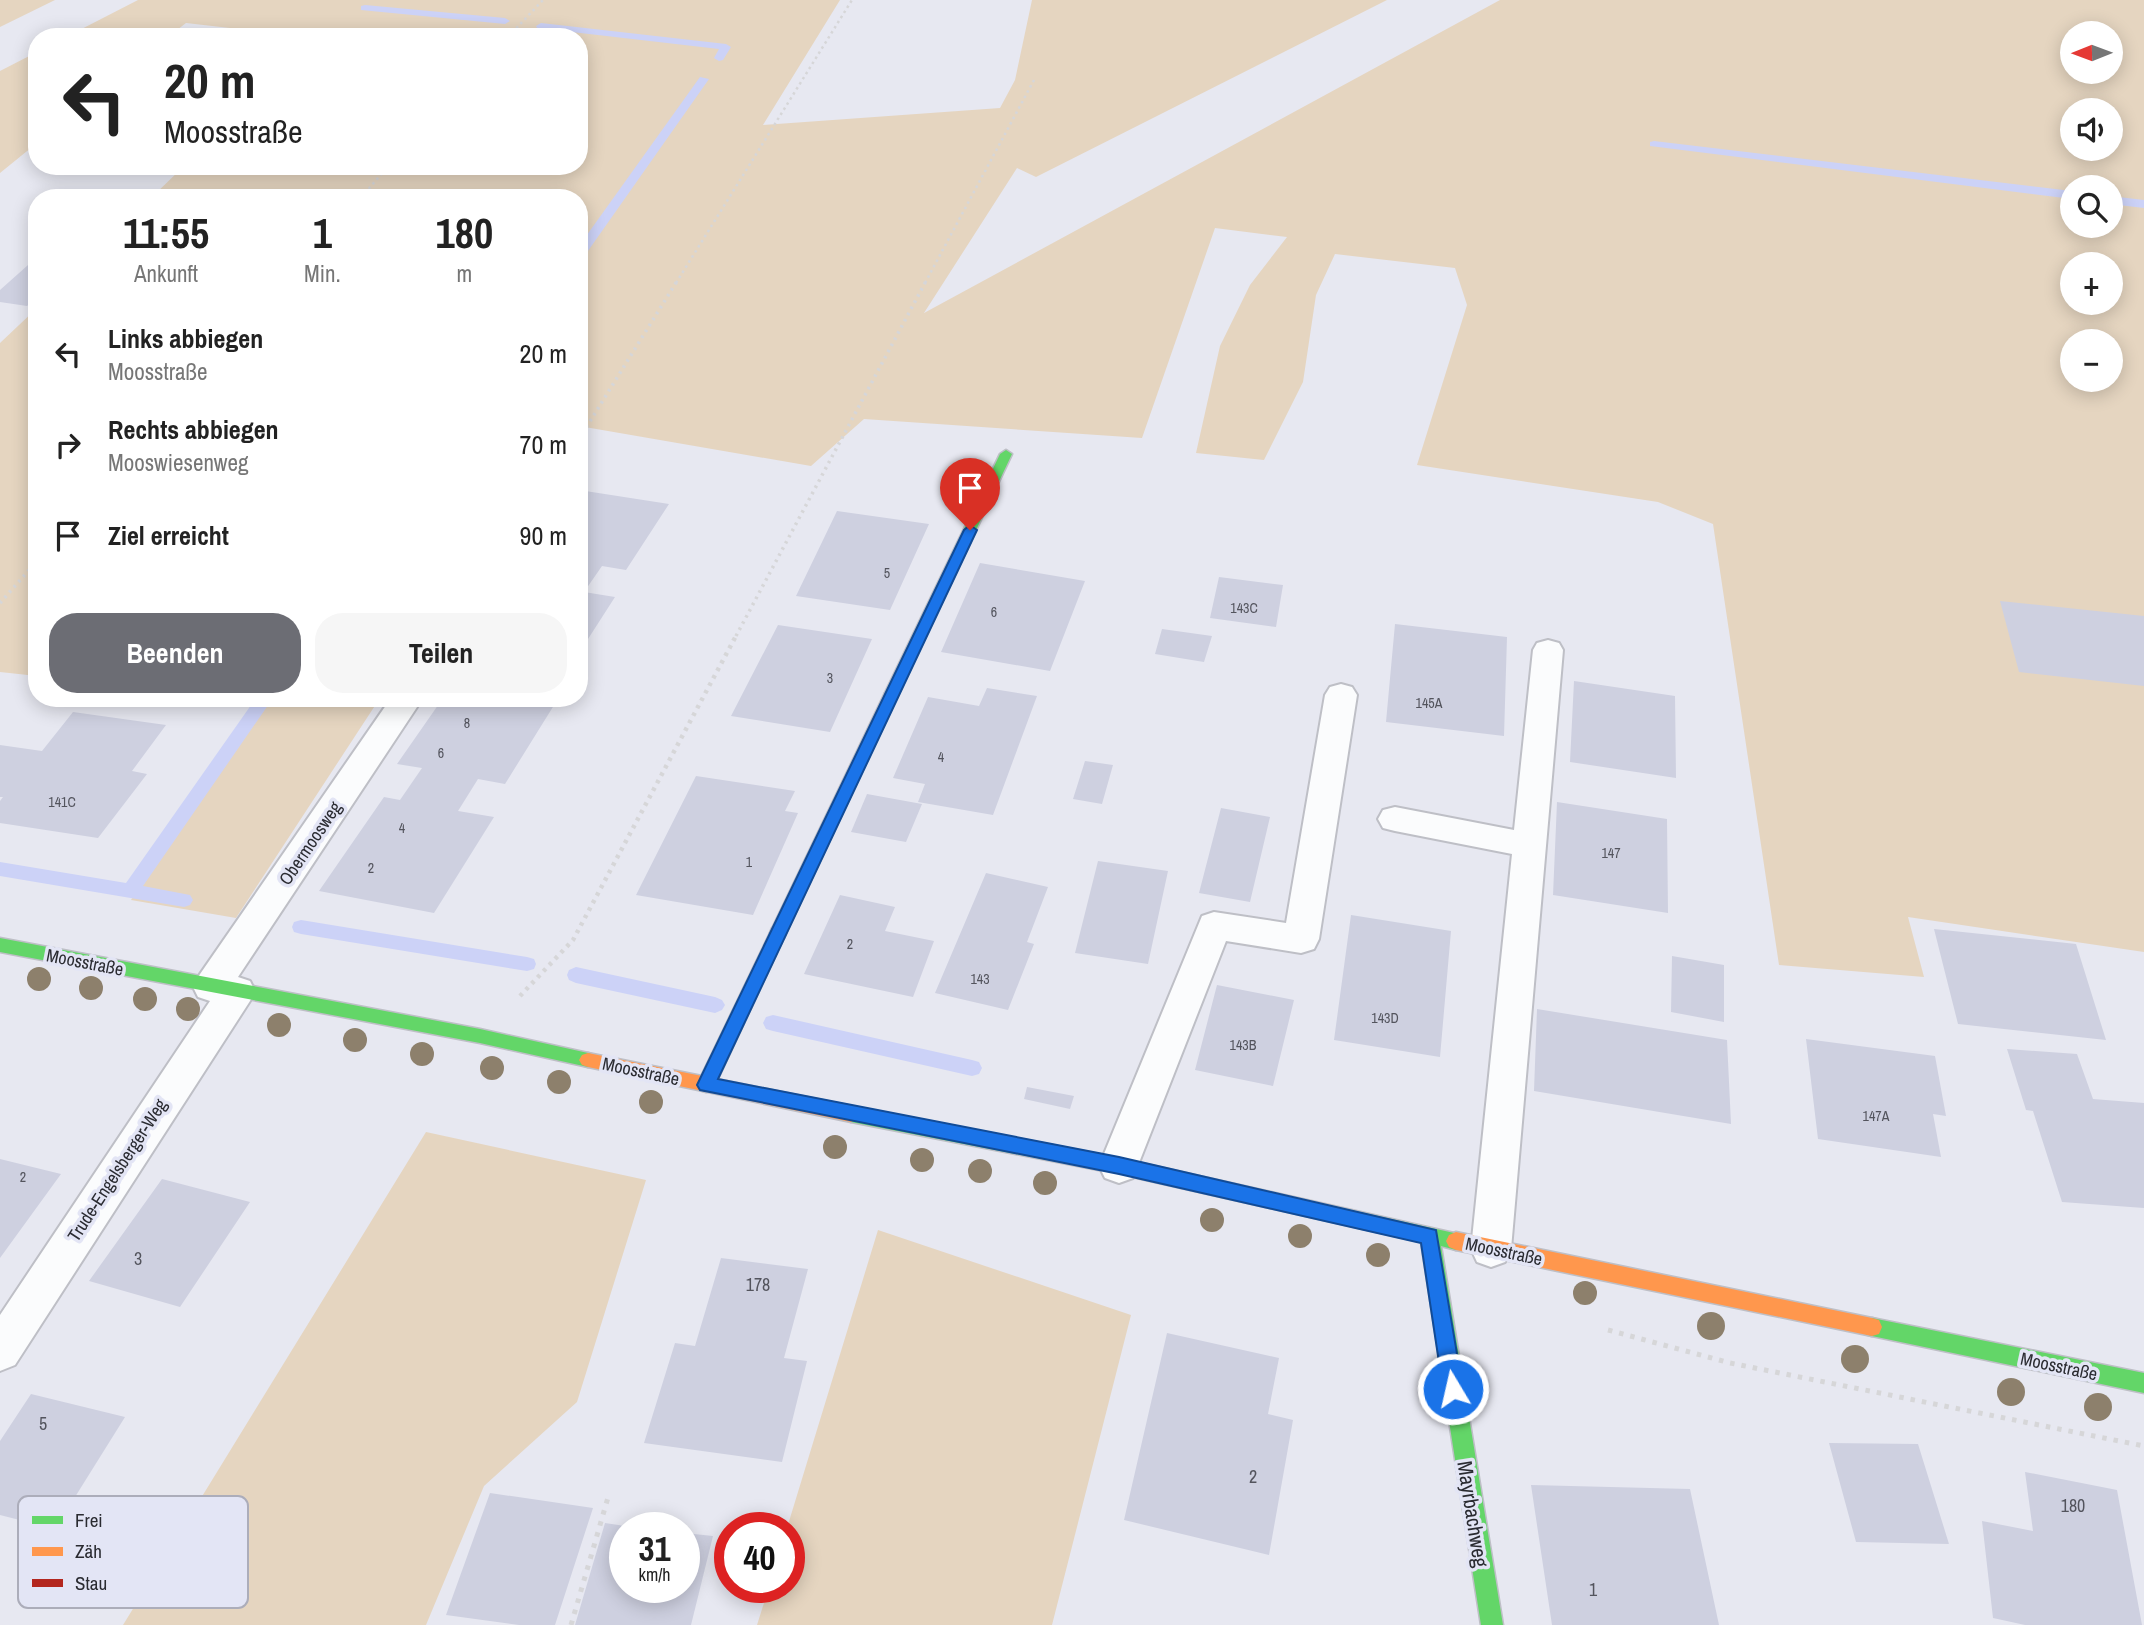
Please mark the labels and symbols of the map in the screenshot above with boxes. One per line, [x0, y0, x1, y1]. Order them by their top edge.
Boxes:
north arrow [2060, 21, 2123, 84]
pin [940, 458, 1000, 530]
house number: 5 [884, 564, 890, 582]
house number: 143C [1230, 599, 1258, 617]
house number: 6 [991, 603, 997, 621]
house number: 3 [827, 669, 833, 687]
house number: 145A [1416, 694, 1443, 712]
house number: 8 [464, 714, 470, 732]
house number: 6 [438, 744, 444, 762]
house number: 4 [938, 748, 945, 766]
house number: 141C [48, 793, 76, 811]
street label: Obermoosweg [273, 796, 348, 890]
house number: 4 [399, 819, 406, 837]
house number: 147 [1601, 844, 1621, 862]
house number: 1 [746, 853, 753, 871]
house number: 2 [368, 859, 374, 877]
house number: 2 [847, 935, 853, 953]
street label: Moosstraße [44, 942, 126, 982]
house number: 143 [970, 970, 990, 988]
house number: 143D [1371, 1009, 1399, 1027]
house number: 143B [1230, 1036, 1257, 1054]
street label: Moosstraße [600, 1051, 682, 1091]
street label: Trude-Engelsberger-Weg [61, 1093, 173, 1246]
house number: 147A [1863, 1107, 1890, 1125]
house number: 2 [20, 1168, 26, 1186]
street label: Moosstraße [1463, 1231, 1545, 1271]
house number: 3 [134, 1246, 142, 1271]
house number: 178 [746, 1272, 770, 1297]
street label: Moosstraße [2018, 1346, 2100, 1386]
position arrow [1416, 1352, 1490, 1426]
house number: 5 [39, 1411, 47, 1436]
street label: Mayrbachweg [1450, 1459, 1496, 1570]
house number: 2 [1249, 1464, 1257, 1489]
house number: 180 [2061, 1493, 2085, 1518]
legend [18, 1496, 248, 1608]
text: Frei [75, 1507, 103, 1533]
speed limit sign: 40 [714, 1512, 805, 1603]
text: Zäh [75, 1538, 102, 1564]
text: Stau [75, 1570, 107, 1596]
house number: 1 [1589, 1577, 1598, 1602]

